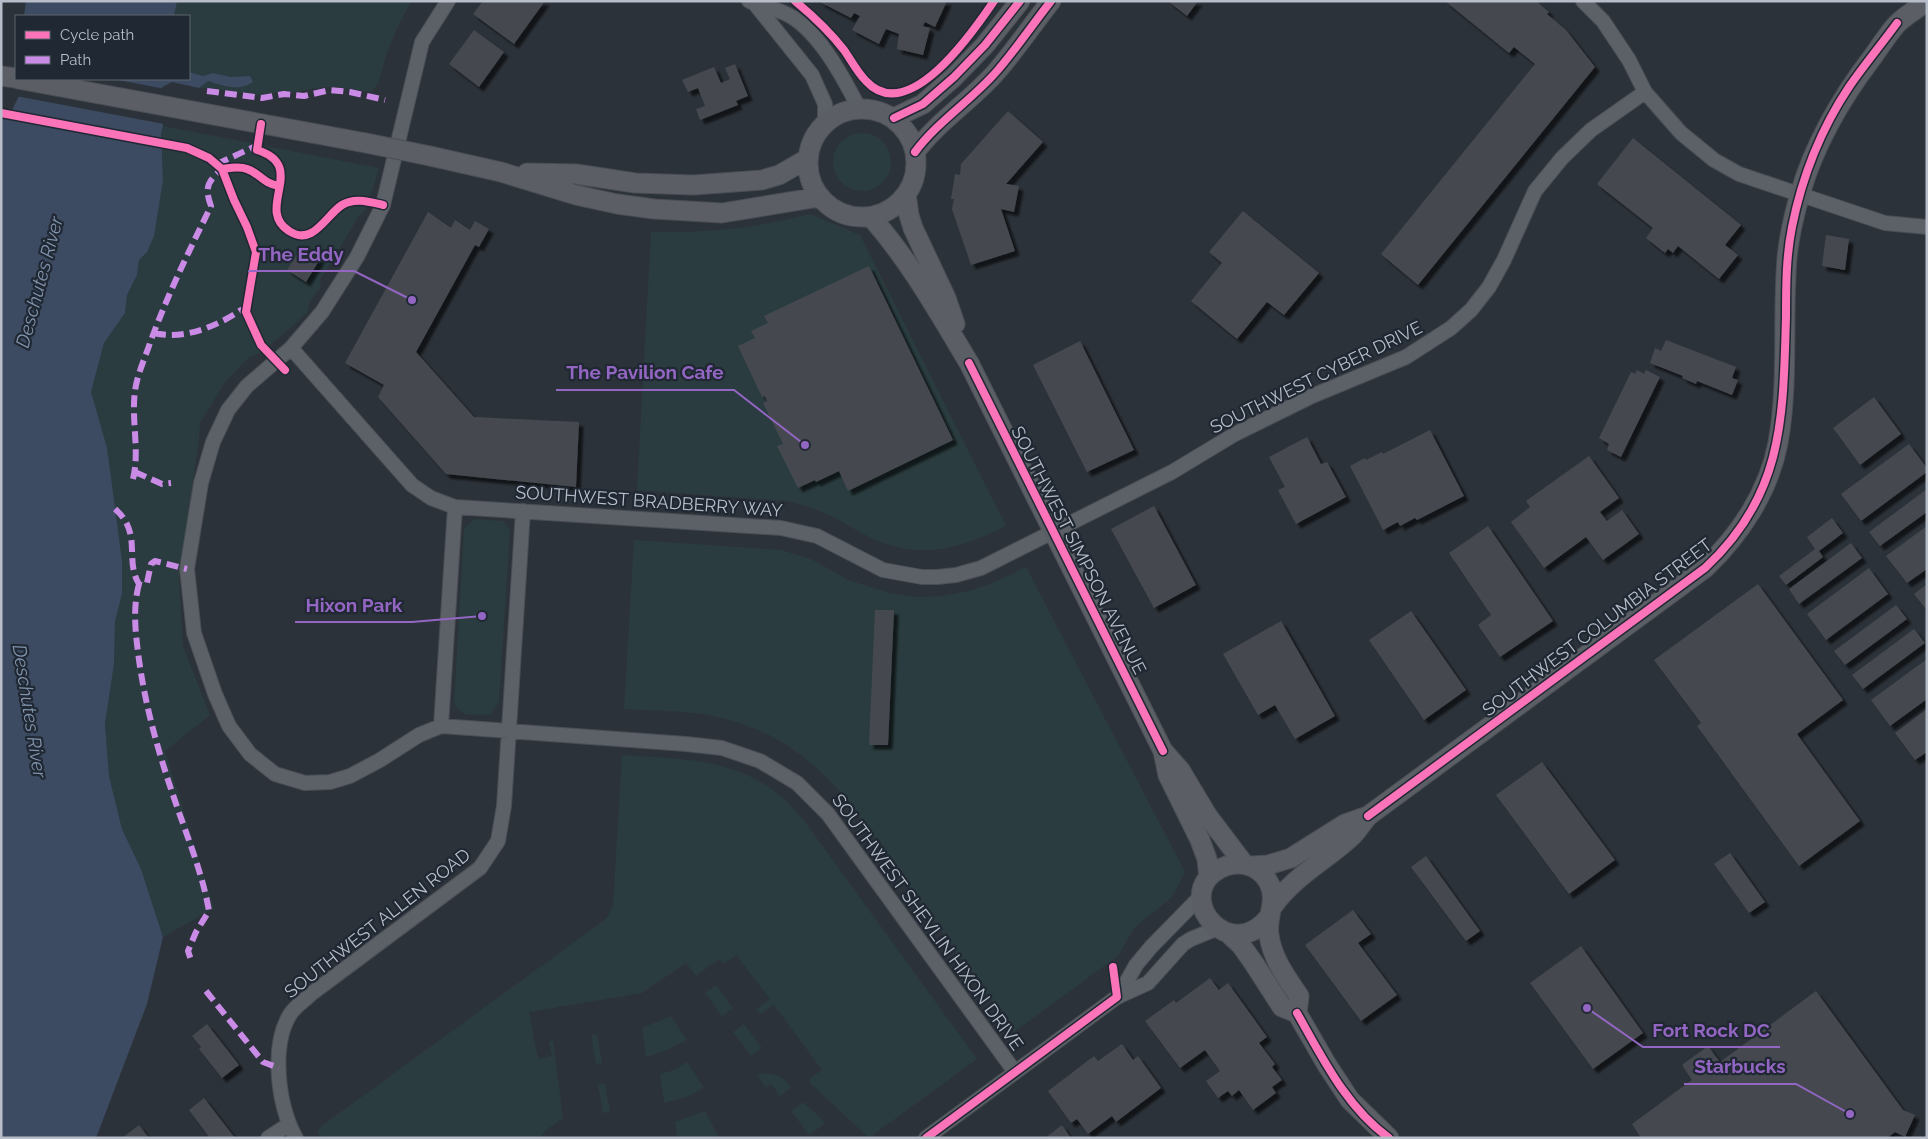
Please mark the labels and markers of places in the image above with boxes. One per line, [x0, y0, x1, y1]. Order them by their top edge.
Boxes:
callout: The Eddy [248, 237, 354, 271]
callout: The Pavilion Cafe [556, 356, 734, 390]
callout: Hixon Park [295, 588, 412, 622]
callout: Fort Rock DC [1643, 1013, 1780, 1047]
callout: Starbucks [1684, 1050, 1796, 1084]

